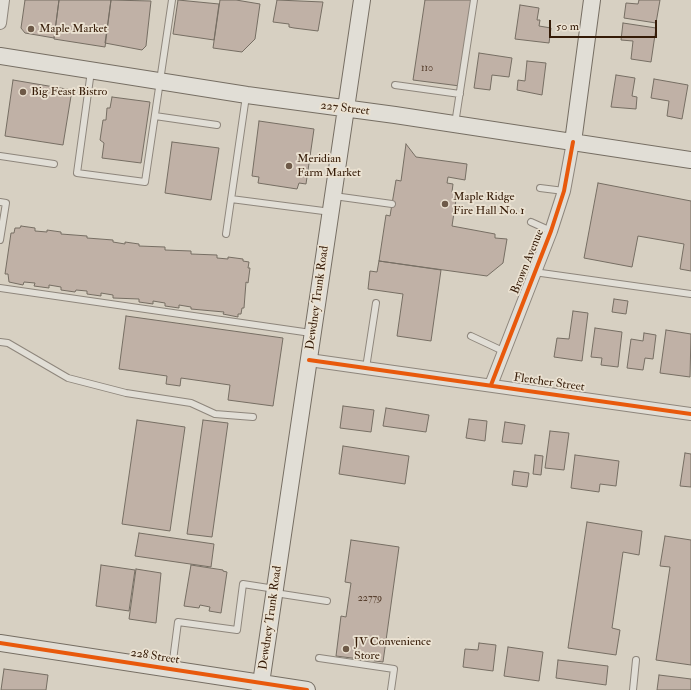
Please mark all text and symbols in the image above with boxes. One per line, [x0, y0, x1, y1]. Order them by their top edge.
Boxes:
scale bar [551, 12, 659, 38]
text: 50 m [556, 19, 579, 34]
place label: Maple Market [39, 22, 107, 36]
marker: Maple Market [26, 24, 36, 34]
house number: 110 [421, 63, 433, 75]
place label: Big Feast Bistro [31, 85, 107, 99]
marker: Big Feast Bistro [18, 87, 28, 97]
street label: 227 Street [320, 99, 370, 119]
place label: Meridian Farm Market [297, 152, 361, 180]
marker: Meridian Farm Market [284, 161, 294, 171]
place label: Maple Ridge Fire Hall No. 1 [453, 190, 524, 218]
marker: Maple Ridge Fire Hall No. 1 [440, 199, 450, 209]
street label: Brown Avenue [508, 227, 548, 297]
street label: Dewdney Trunk Road [304, 245, 332, 351]
street label: Fletcher Street [513, 371, 585, 395]
street label: Dewdney Trunk Road [257, 565, 285, 671]
house number: 22779 [358, 593, 382, 605]
place label: JV Convenience Store [354, 635, 431, 663]
marker: JV Convenience Store [341, 644, 351, 654]
street label: 228 Street [130, 646, 180, 668]

